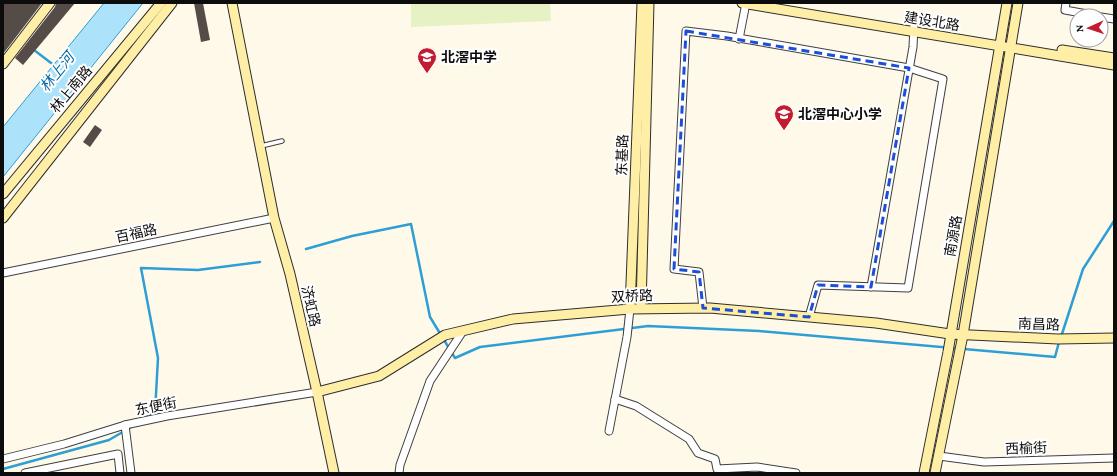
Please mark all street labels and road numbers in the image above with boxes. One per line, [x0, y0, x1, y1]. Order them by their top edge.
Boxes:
street label: 建设北路 [903, 9, 961, 33]
street label: 林上南路 [47, 62, 95, 116]
street label: 东基路 [613, 134, 631, 176]
street label: 南源路 [941, 214, 965, 258]
street label: 百福路 [114, 221, 158, 245]
street label: 济虹路 [298, 284, 324, 328]
street label: 双桥路 [611, 287, 653, 305]
street label: 南昌路 [1018, 315, 1060, 333]
street label: 东便街 [134, 394, 178, 418]
street label: 西榆街 [1005, 439, 1047, 457]

